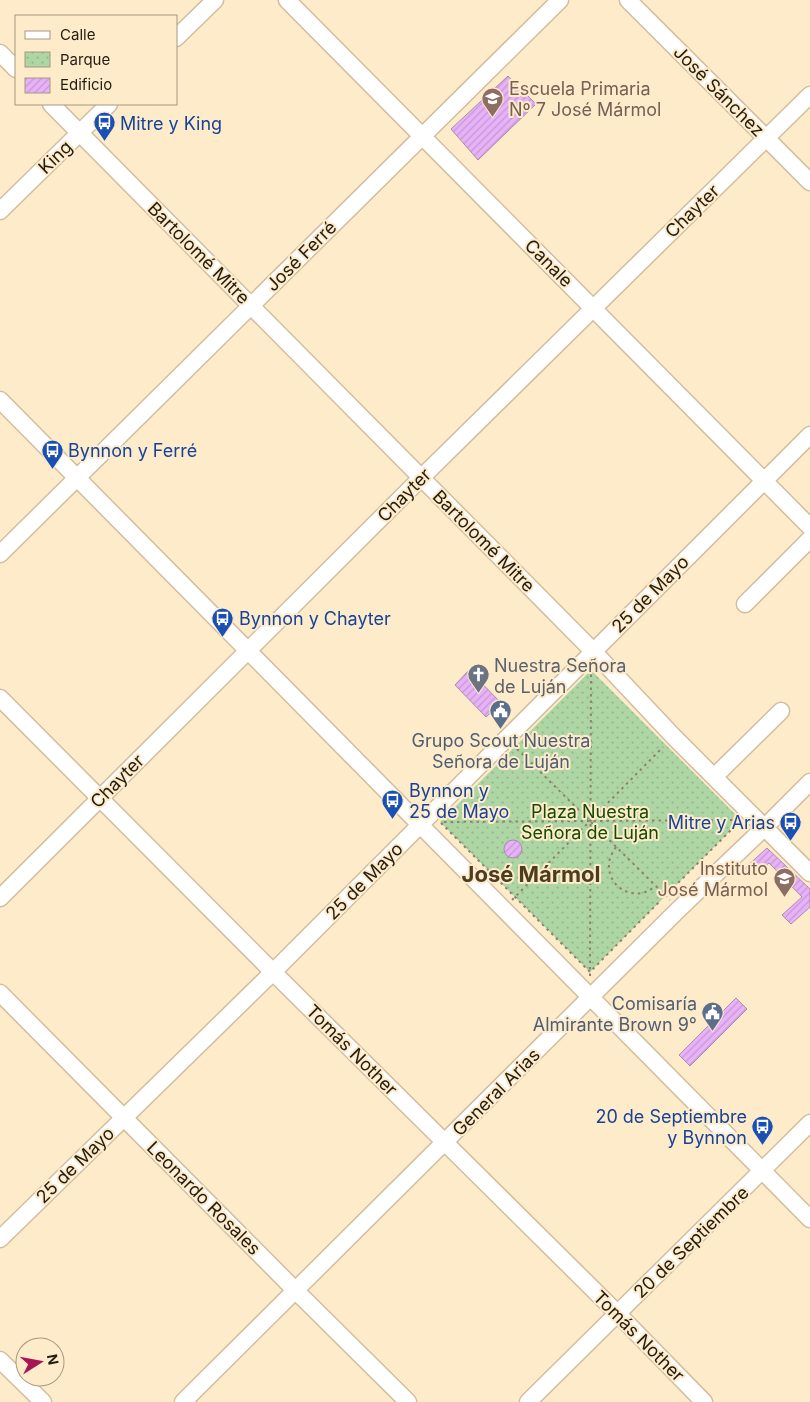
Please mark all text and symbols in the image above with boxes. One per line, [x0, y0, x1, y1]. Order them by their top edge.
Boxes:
legend [15, 15, 178, 105]
text: Calle [60, 25, 95, 44]
street label: José Sánchez [669, 41, 769, 141]
text: Parque [60, 50, 110, 69]
text: Edificio [60, 75, 112, 94]
place label: Escuela Primaria Nº 7 José Mármol [509, 78, 661, 120]
school or university icon: Escuela Primaria Nº 7 José Mármol [481, 86, 505, 117]
bus stop icon: Mitre y King [92, 111, 116, 142]
place label: Mitre y King [120, 113, 222, 134]
street label: King [34, 136, 76, 178]
street label: Chayter [661, 180, 724, 242]
street label: Bartolomé Mitre [144, 198, 254, 308]
street label: José Ferré [262, 217, 340, 295]
street label: Canale [521, 235, 577, 291]
bus stop icon: Bynnon y Ferré [40, 438, 64, 469]
place label: Bynnon y Ferré [68, 440, 197, 461]
street label: Chayter [373, 464, 435, 526]
street label: Bartolomé Mitre [429, 486, 539, 596]
street label: 25 de Mayo [607, 551, 693, 637]
bus stop icon: Bynnon y Chayter [211, 606, 235, 637]
place label: Bynnon y Chayter [239, 608, 391, 629]
place label: Nuestra Señora de Luján [494, 655, 626, 697]
church icon: Nuestra Señora de Luján [466, 663, 490, 694]
public building icon: Grupo Scout Nuestra Señora de Luján [489, 698, 513, 729]
place label: Grupo Scout Nuestra Señora de Luján [412, 730, 590, 772]
street label: Chayter [86, 750, 148, 812]
place label: Bynnon y 25 de Mayo [409, 780, 509, 822]
bus stop icon: Bynnon y 25 de Mayo [381, 788, 405, 819]
park label: Plaza Nuestra Señora de Luján [521, 801, 659, 843]
bus stop icon: Mitre y Arias [779, 810, 803, 841]
place label: Mitre y Arias [668, 812, 775, 833]
street label: 25 de Mayo [321, 838, 407, 924]
place label: Instituto José Mármol [658, 858, 768, 900]
district label: José Mármol [462, 861, 600, 887]
school or university icon: Instituto José Mármol [772, 866, 796, 897]
place label: Comisaría Almirante Brown 9° [533, 993, 697, 1035]
street label: Tomás Nother [302, 1000, 402, 1100]
public building icon: Comisaría Almirante Brown 9° [701, 1001, 725, 1032]
street label: General Arias [448, 1044, 544, 1140]
place label: 20 de Septiembre y Bynnon [595, 1106, 747, 1148]
bus stop icon: 20 de Septiembre y Bynnon [751, 1114, 775, 1145]
street label: 25 de Mayo [32, 1123, 118, 1207]
street label: Leonardo Rosales [143, 1137, 265, 1259]
street label: 20 de Septiembre [629, 1182, 753, 1302]
street label: Tomás Nother [589, 1286, 689, 1386]
north arrow [15, 1337, 65, 1387]
text: N [44, 1353, 63, 1366]

